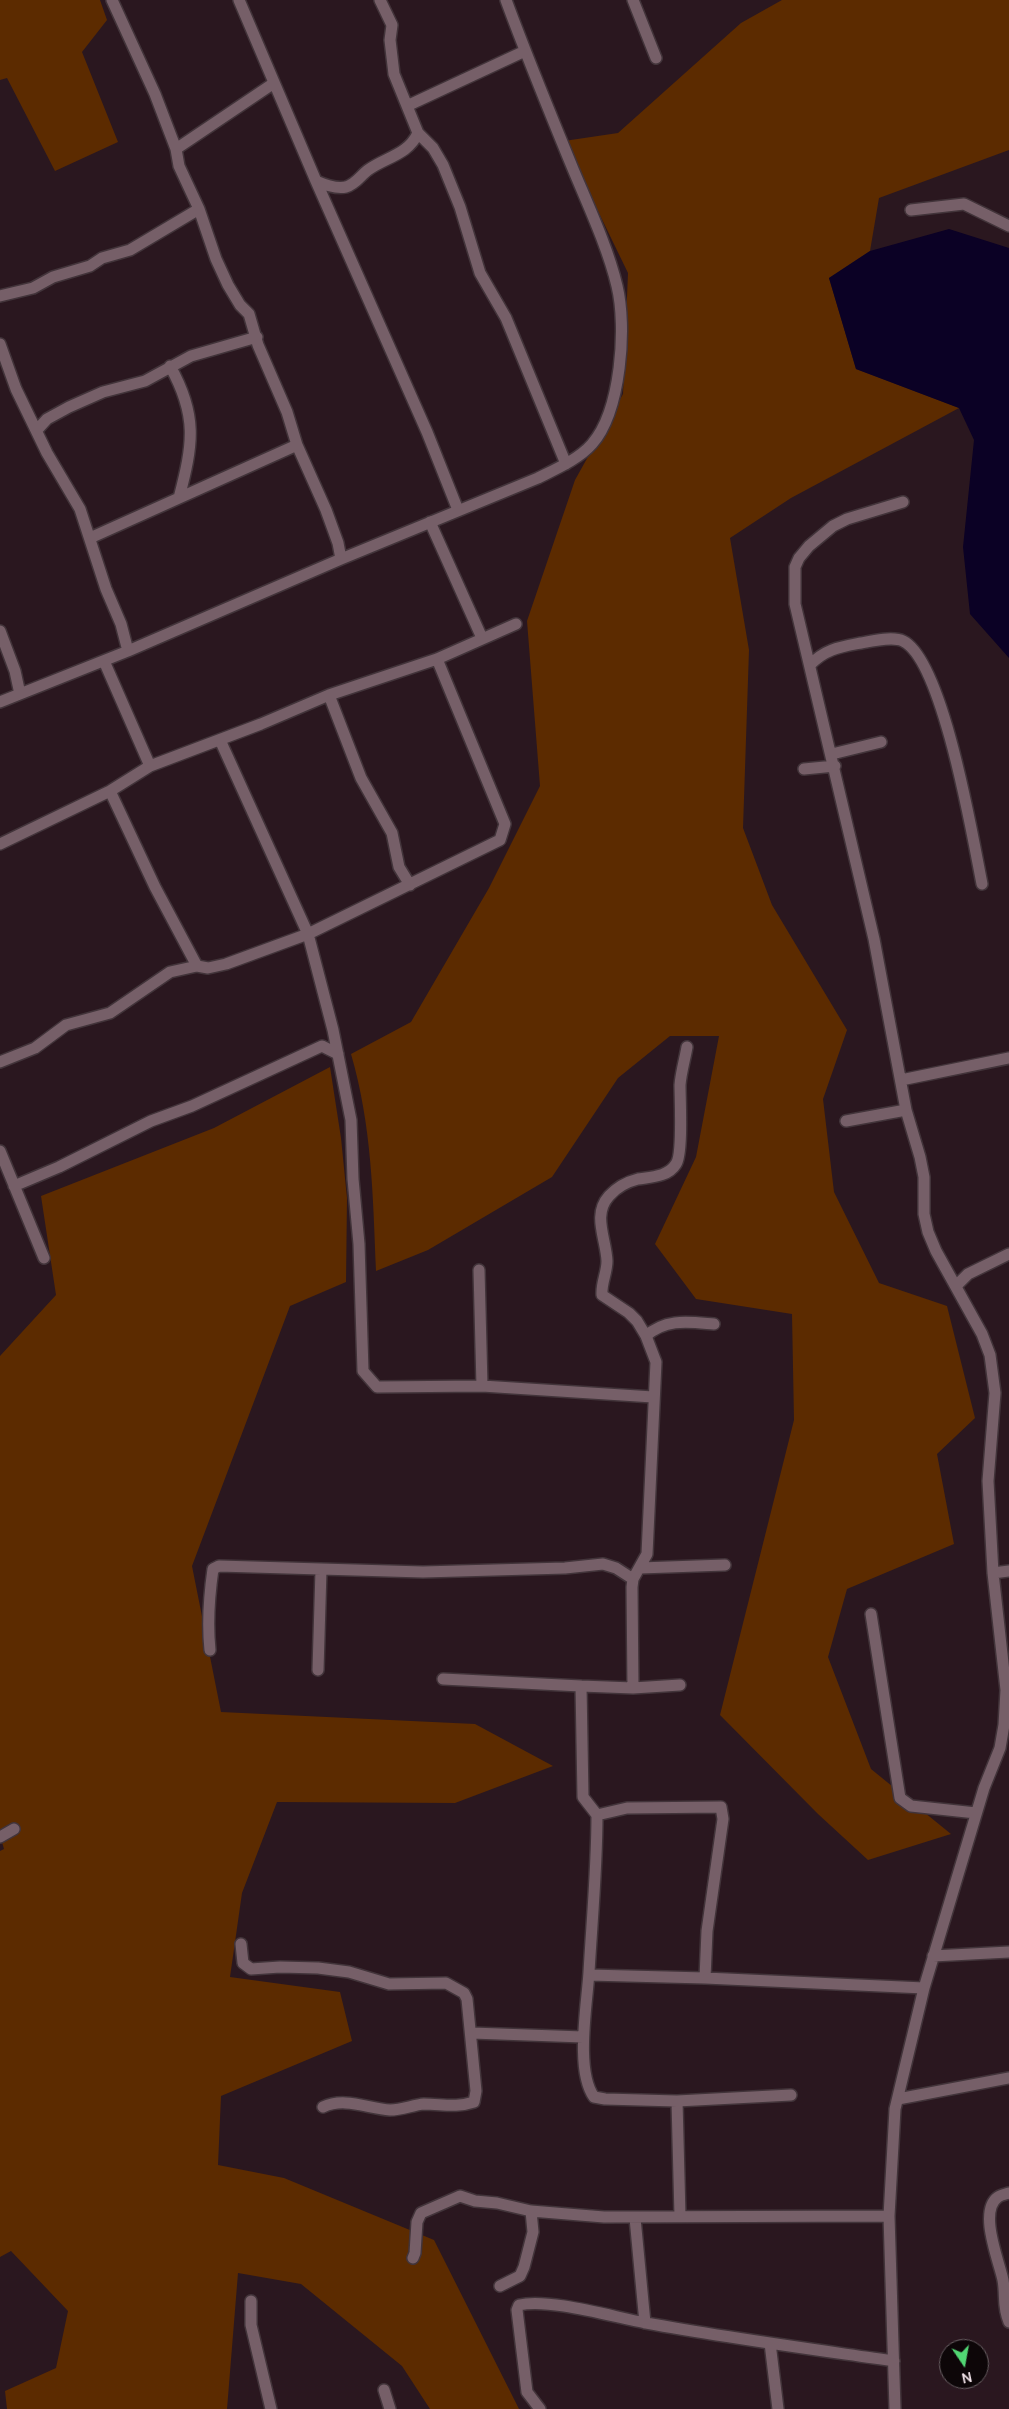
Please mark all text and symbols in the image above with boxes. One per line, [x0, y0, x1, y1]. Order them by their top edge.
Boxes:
north arrow [939, 2339, 989, 2389]
text: N [960, 2368, 974, 2389]

